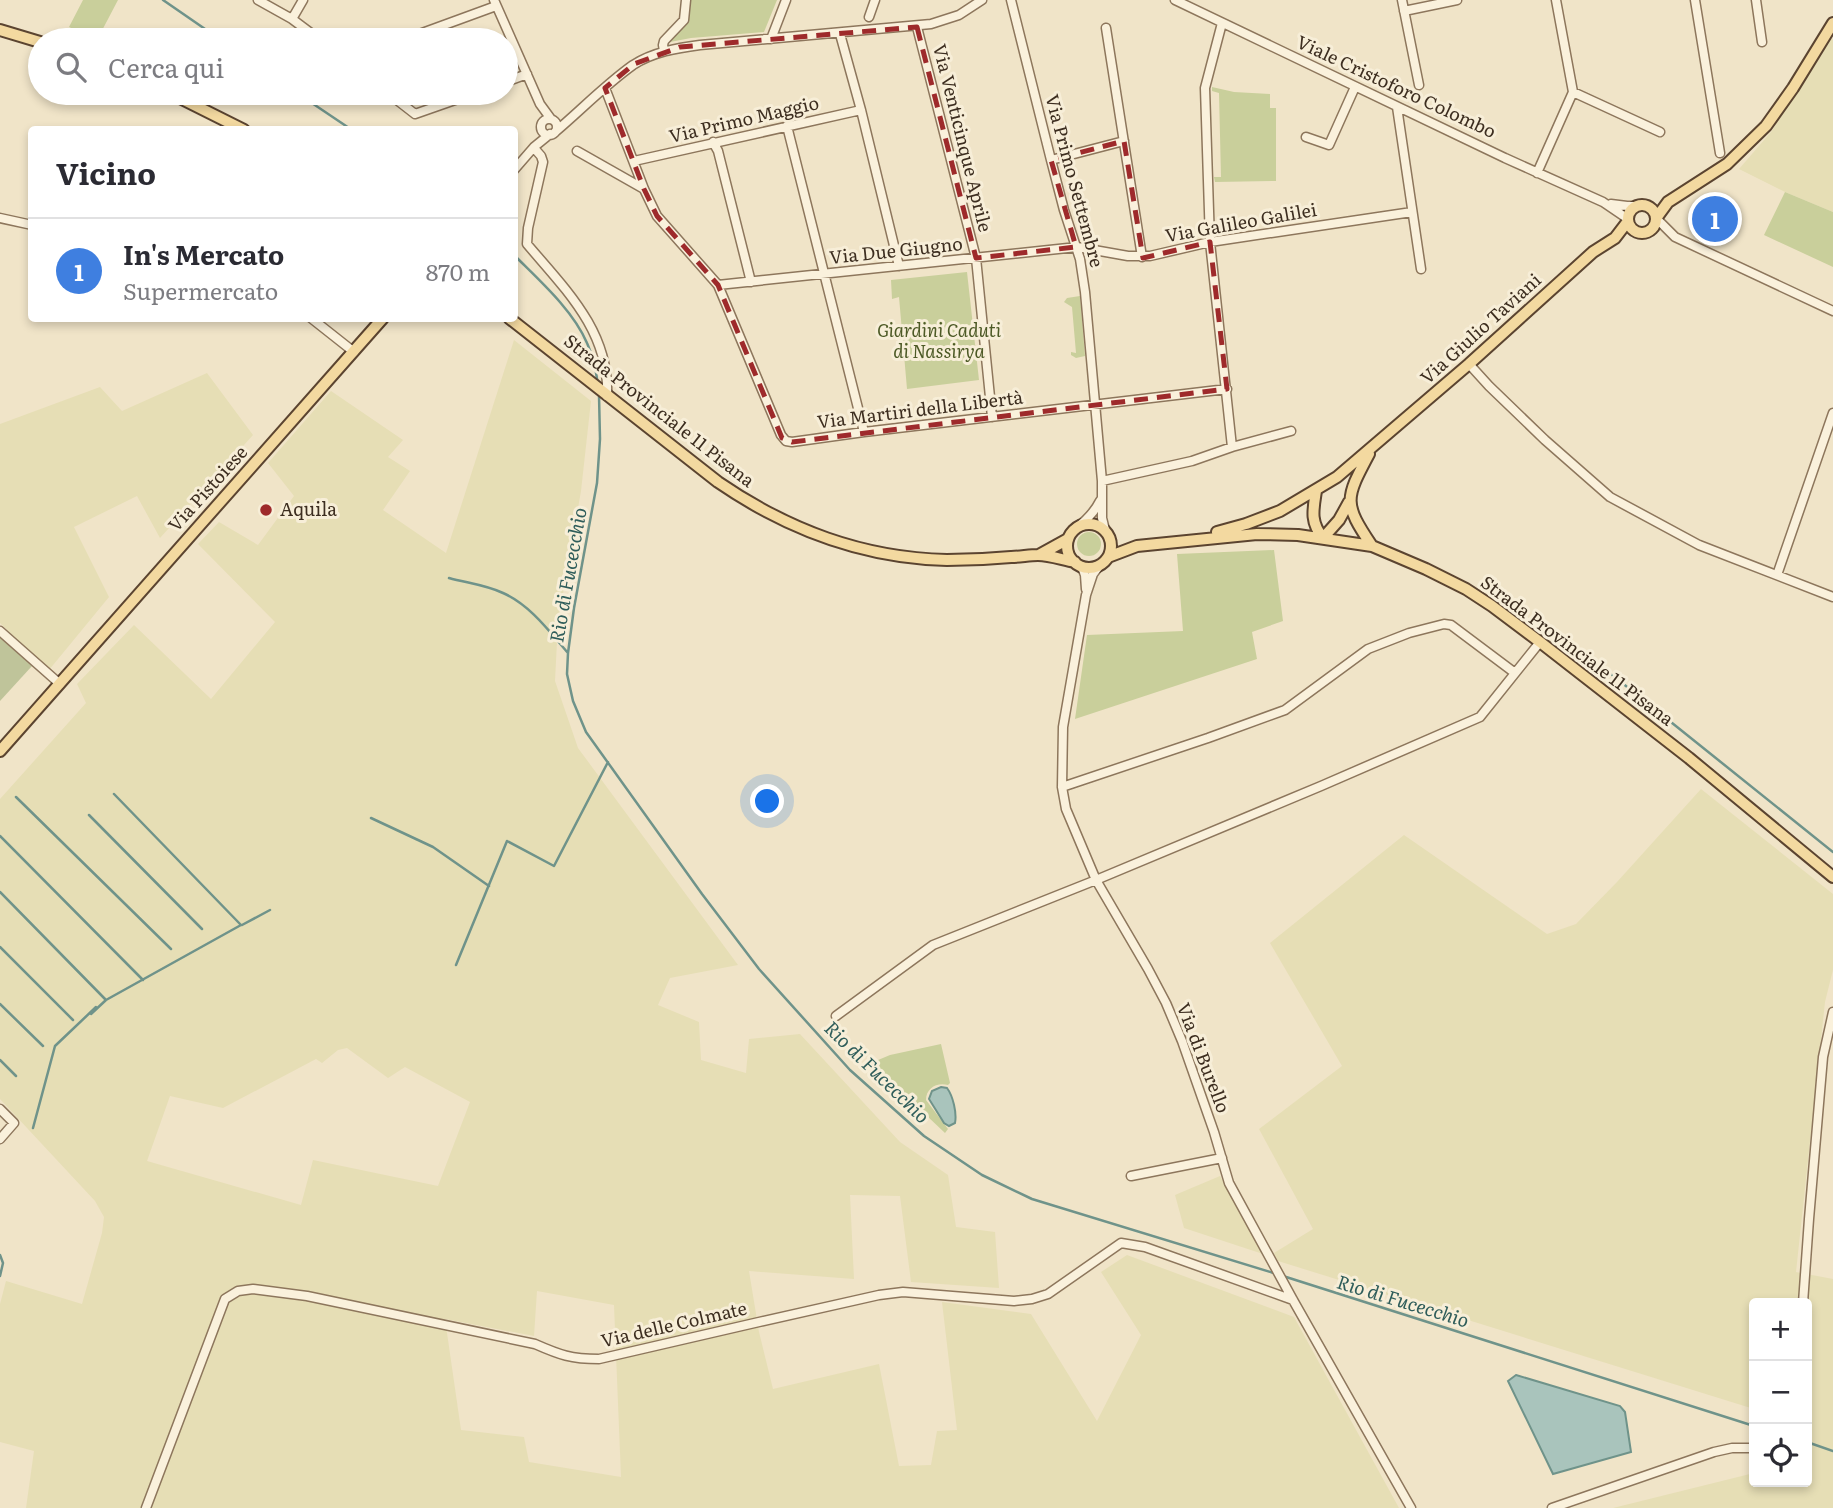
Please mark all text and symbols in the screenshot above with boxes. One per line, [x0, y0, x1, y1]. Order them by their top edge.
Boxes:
street label: Viale Cristoforo Colombo [1292, 27, 1501, 144]
search box [28, 28, 518, 105]
street label: Via Venticinque Aprile [927, 41, 1000, 234]
text: Cerca qui [108, 47, 224, 86]
icon: search [52, 48, 90, 86]
street label: Via Primo Maggio [666, 88, 821, 149]
street label: Via Primo Settembre [1039, 91, 1112, 270]
text: Vicino [56, 150, 156, 194]
pin: 1 [1692, 193, 1738, 245]
street label: Via Galileo Galilei [1163, 195, 1319, 248]
street label: Via Due Giugno [828, 229, 964, 270]
text: In's Mercato [123, 234, 284, 273]
text: 1 [74, 254, 84, 288]
text: 870 m [426, 254, 490, 288]
street label: Via Giulio Taviani [1414, 266, 1546, 390]
text: Supermercato [123, 273, 278, 307]
park label: Giardini Caduti di Nassirya [877, 316, 1002, 364]
street label: Strada Provinciale 11 Pisana [559, 327, 761, 493]
street label: Via Martiri della Libertà [815, 382, 1025, 435]
street label: Via Pistoiese [161, 439, 253, 537]
place label: Aquila [280, 495, 337, 522]
marker: Aquila [258, 502, 274, 518]
water label: Rio di Fucecchio [541, 505, 593, 645]
street label: Strada Provinciale 11 Pisana [1476, 568, 1680, 732]
your location [750, 784, 784, 818]
street label: Via di Burello [1171, 998, 1238, 1116]
water label: Rio di Fucecchio [819, 1014, 937, 1129]
water label: Rio di Fucecchio [1334, 1267, 1473, 1333]
street label: Via delle Colmate [598, 1294, 749, 1353]
map controls [1749, 1298, 1812, 1487]
button: + [1749, 1298, 1812, 1361]
button: − [1749, 1361, 1812, 1424]
button: locate [1749, 1424, 1812, 1487]

